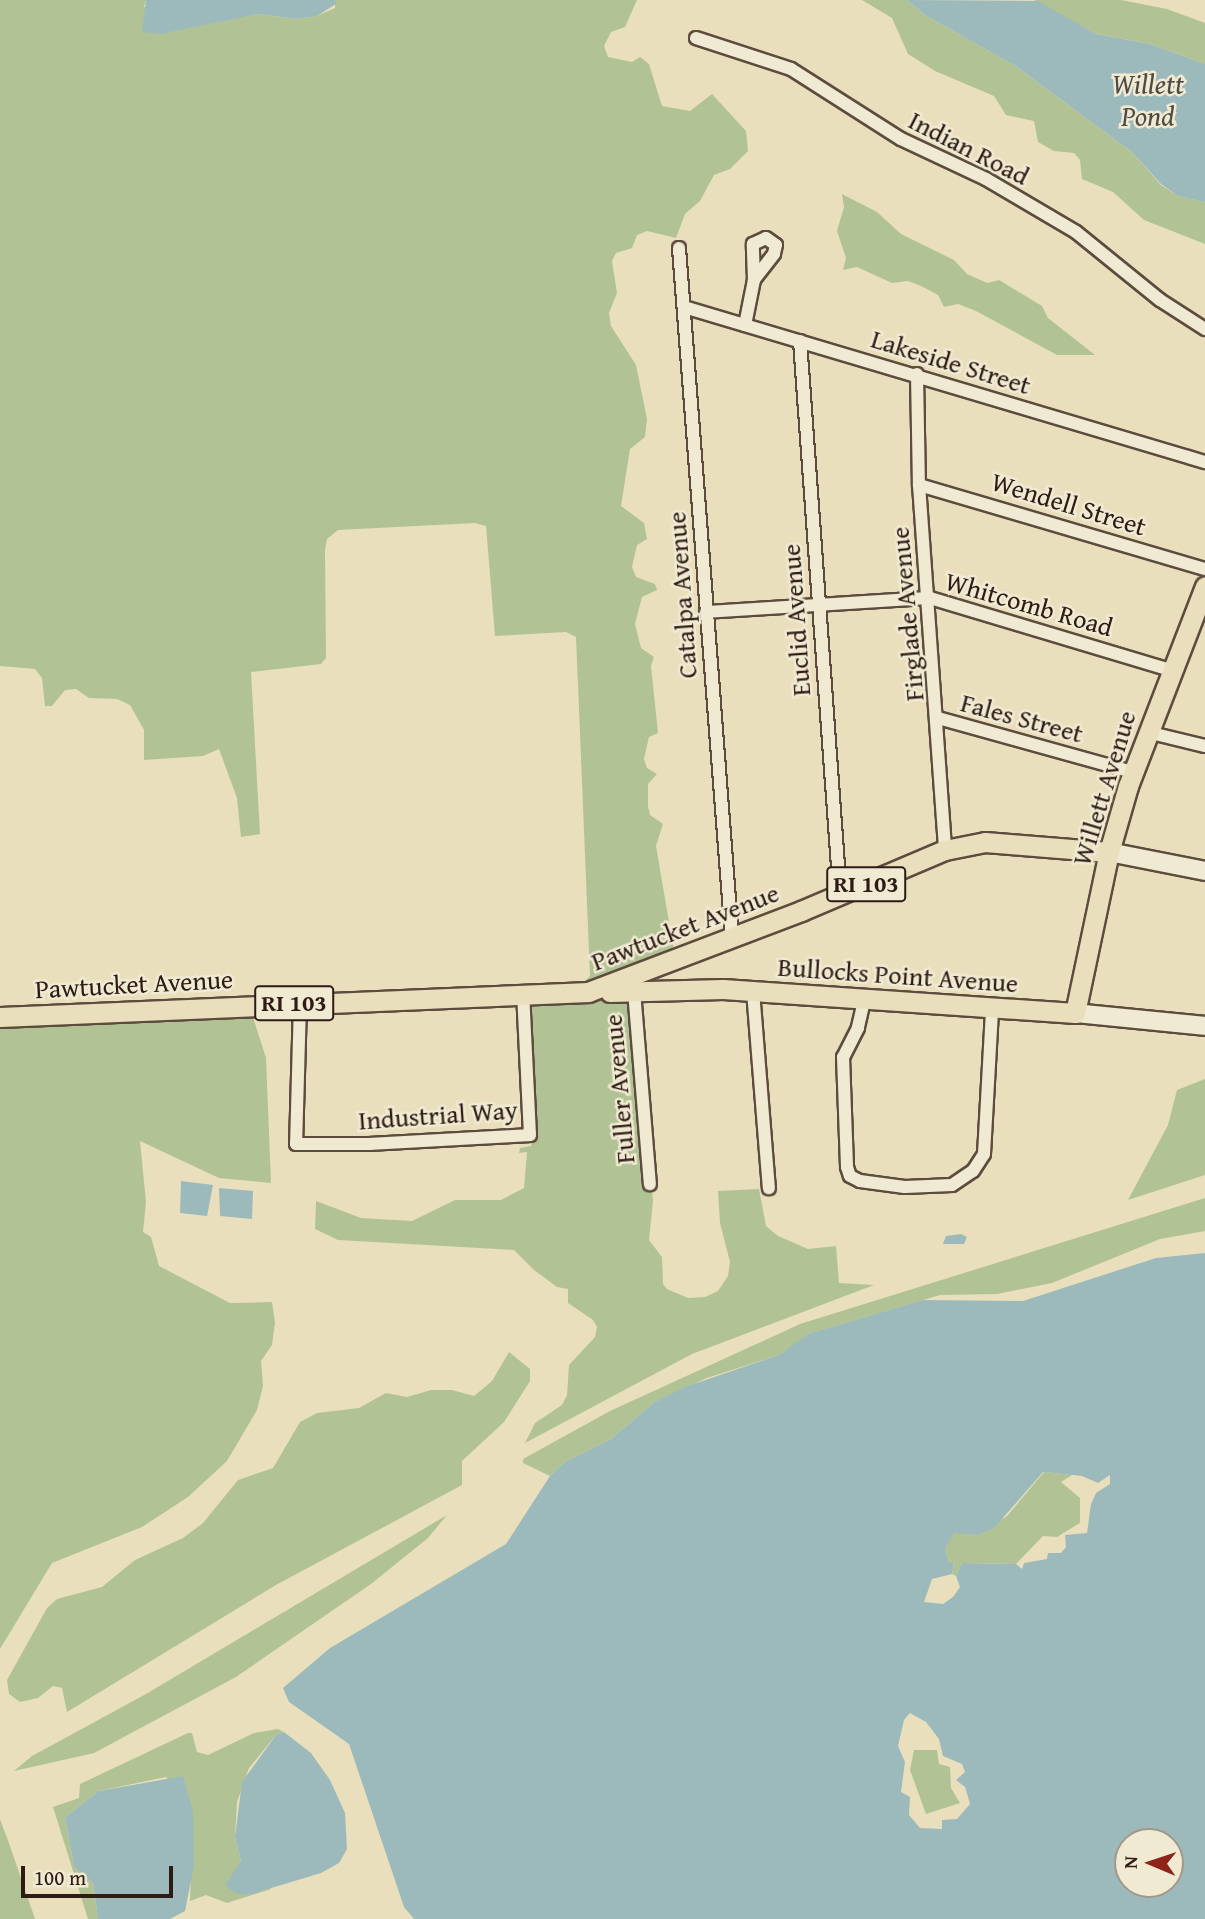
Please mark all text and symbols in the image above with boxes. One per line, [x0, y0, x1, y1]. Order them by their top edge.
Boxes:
water label: Willett Pond [1112, 67, 1184, 133]
street label: Indian Road [904, 104, 1034, 192]
street label: Lakeside Street [868, 323, 1034, 401]
street label: Wendell Street [988, 466, 1150, 542]
street label: Catalpa Avenue [661, 511, 703, 679]
street label: Firglade Avenue [884, 526, 930, 702]
street label: Euclid Avenue [775, 543, 817, 697]
street label: Whitcomb Road [942, 565, 1116, 643]
street label: Fales Street [957, 687, 1087, 749]
street label: Willett Avenue [1066, 707, 1142, 869]
road number: RI 103 [826, 864, 906, 904]
street label: Pawtucket Avenue [587, 877, 783, 977]
street label: Bullocks Point Avenue [777, 951, 1019, 999]
street label: Pawtucket Avenue [34, 963, 234, 1005]
road number: RI 103 [254, 982, 334, 1023]
street label: Fuller Avenue [597, 1013, 641, 1165]
street label: Industrial Way [357, 1094, 519, 1136]
north arrow [1114, 1828, 1184, 1898]
scale bar [24, 1853, 177, 1897]
text: N [1116, 1856, 1144, 1869]
text: 100 m [34, 1862, 86, 1893]

